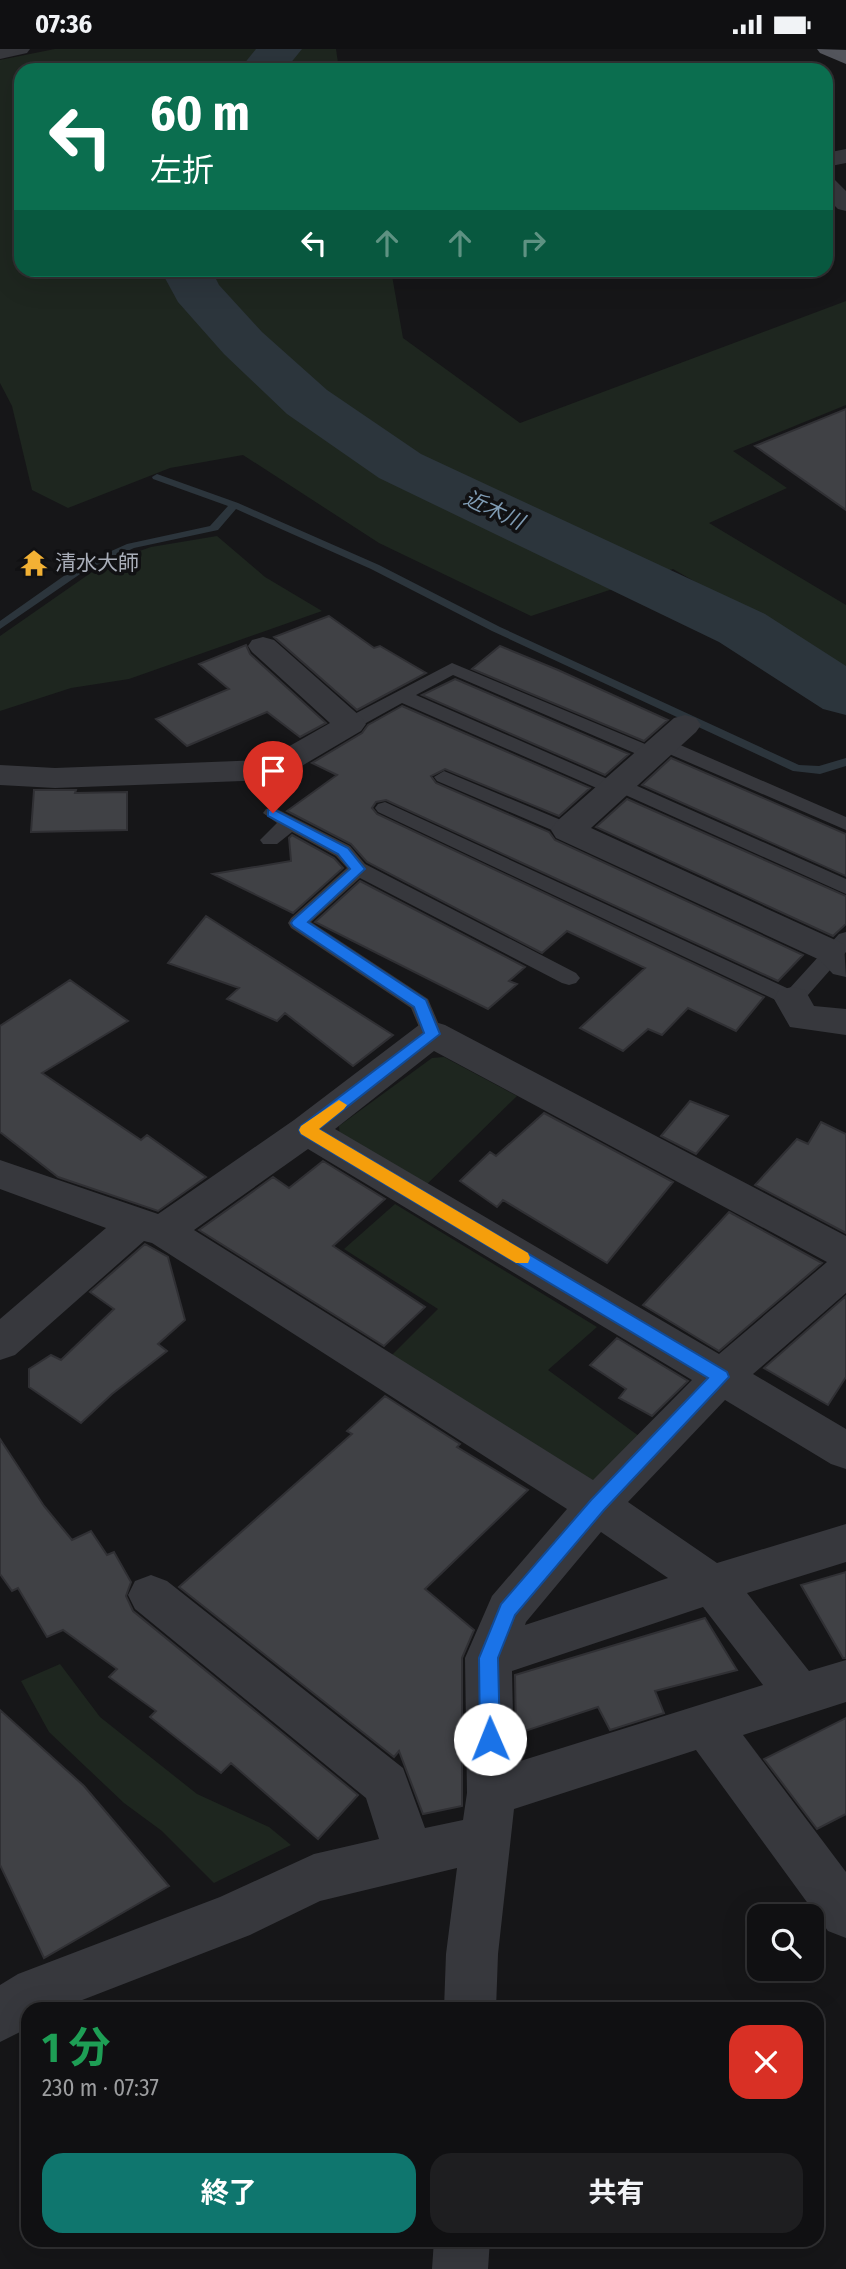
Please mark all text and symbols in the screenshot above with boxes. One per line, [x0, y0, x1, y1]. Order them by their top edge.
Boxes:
text: 07:36 [35, 9, 92, 40]
text: 60 m [150, 84, 250, 143]
icon: left [35, 91, 126, 182]
text: 左折 [150, 151, 214, 189]
icon: left [295, 224, 333, 262]
icon: ahead [368, 224, 406, 262]
icon: ahead [441, 224, 479, 262]
icon: right [514, 224, 552, 262]
water label: 近木川 [460, 485, 530, 536]
temple icon: 清水大師 [19, 548, 49, 578]
place label: 清水大師 [55, 550, 139, 576]
pin [243, 741, 303, 813]
icon: arrive [254, 752, 292, 790]
position arrow [453, 1702, 527, 1776]
map controls [747, 1904, 824, 1981]
button: search [747, 1904, 824, 1981]
text: 1 分 [42, 2023, 111, 2073]
button: close [729, 2025, 803, 2099]
text: 230 m · 07:37 [42, 2074, 159, 2102]
button: 終了 [42, 2153, 416, 2233]
button: 共有 [430, 2153, 803, 2233]

